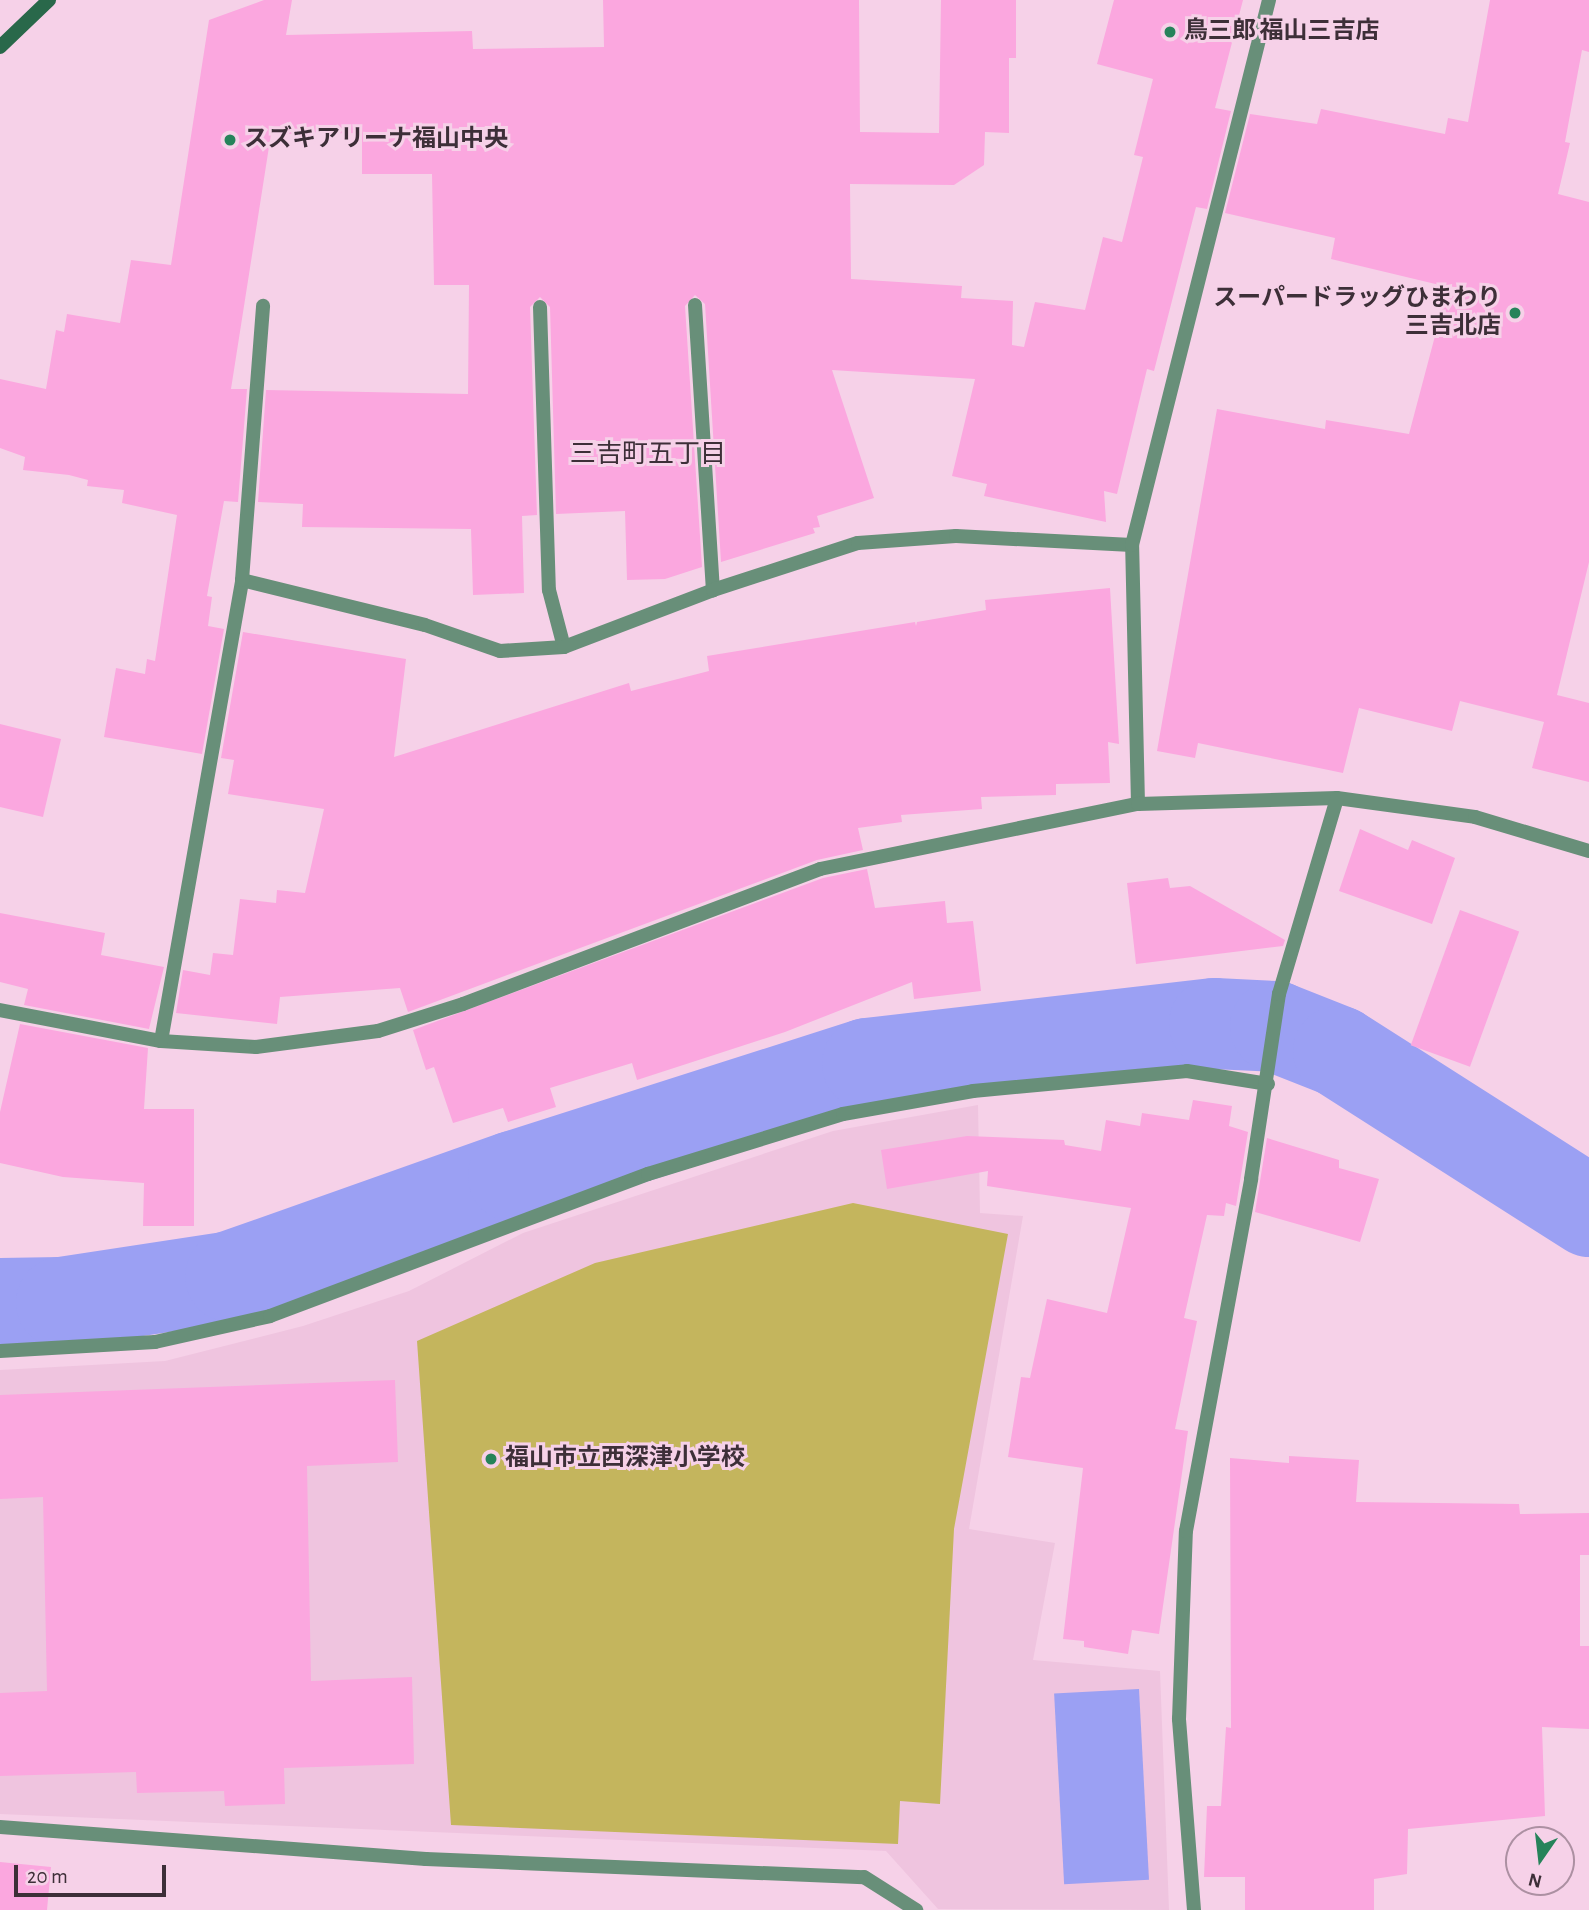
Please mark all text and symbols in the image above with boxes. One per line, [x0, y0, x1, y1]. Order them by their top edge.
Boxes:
place label: 鳥三郎 福山三吉店 [1184, 18, 1380, 46]
marker: 鳥三郎 福山三吉店 [1162, 24, 1178, 40]
place label: スズキアリーナ福山中央 [244, 126, 508, 154]
marker: スズキアリーナ福山中央 [222, 132, 238, 148]
place label: スーパードラッグひまわり 三吉北店 [1213, 285, 1501, 341]
marker: スーパードラッグひまわり 三吉北店 [1507, 305, 1523, 321]
district label: 三吉町五丁目 [570, 439, 726, 471]
place label: 福山市立西深津小学校 [505, 1445, 745, 1473]
marker: 福山市立西深津小学校 [483, 1451, 499, 1467]
north arrow [1505, 1826, 1575, 1896]
scale bar [18, 1850, 170, 1894]
text: 20 m [27, 1866, 68, 1887]
text: N [1527, 1869, 1544, 1891]

